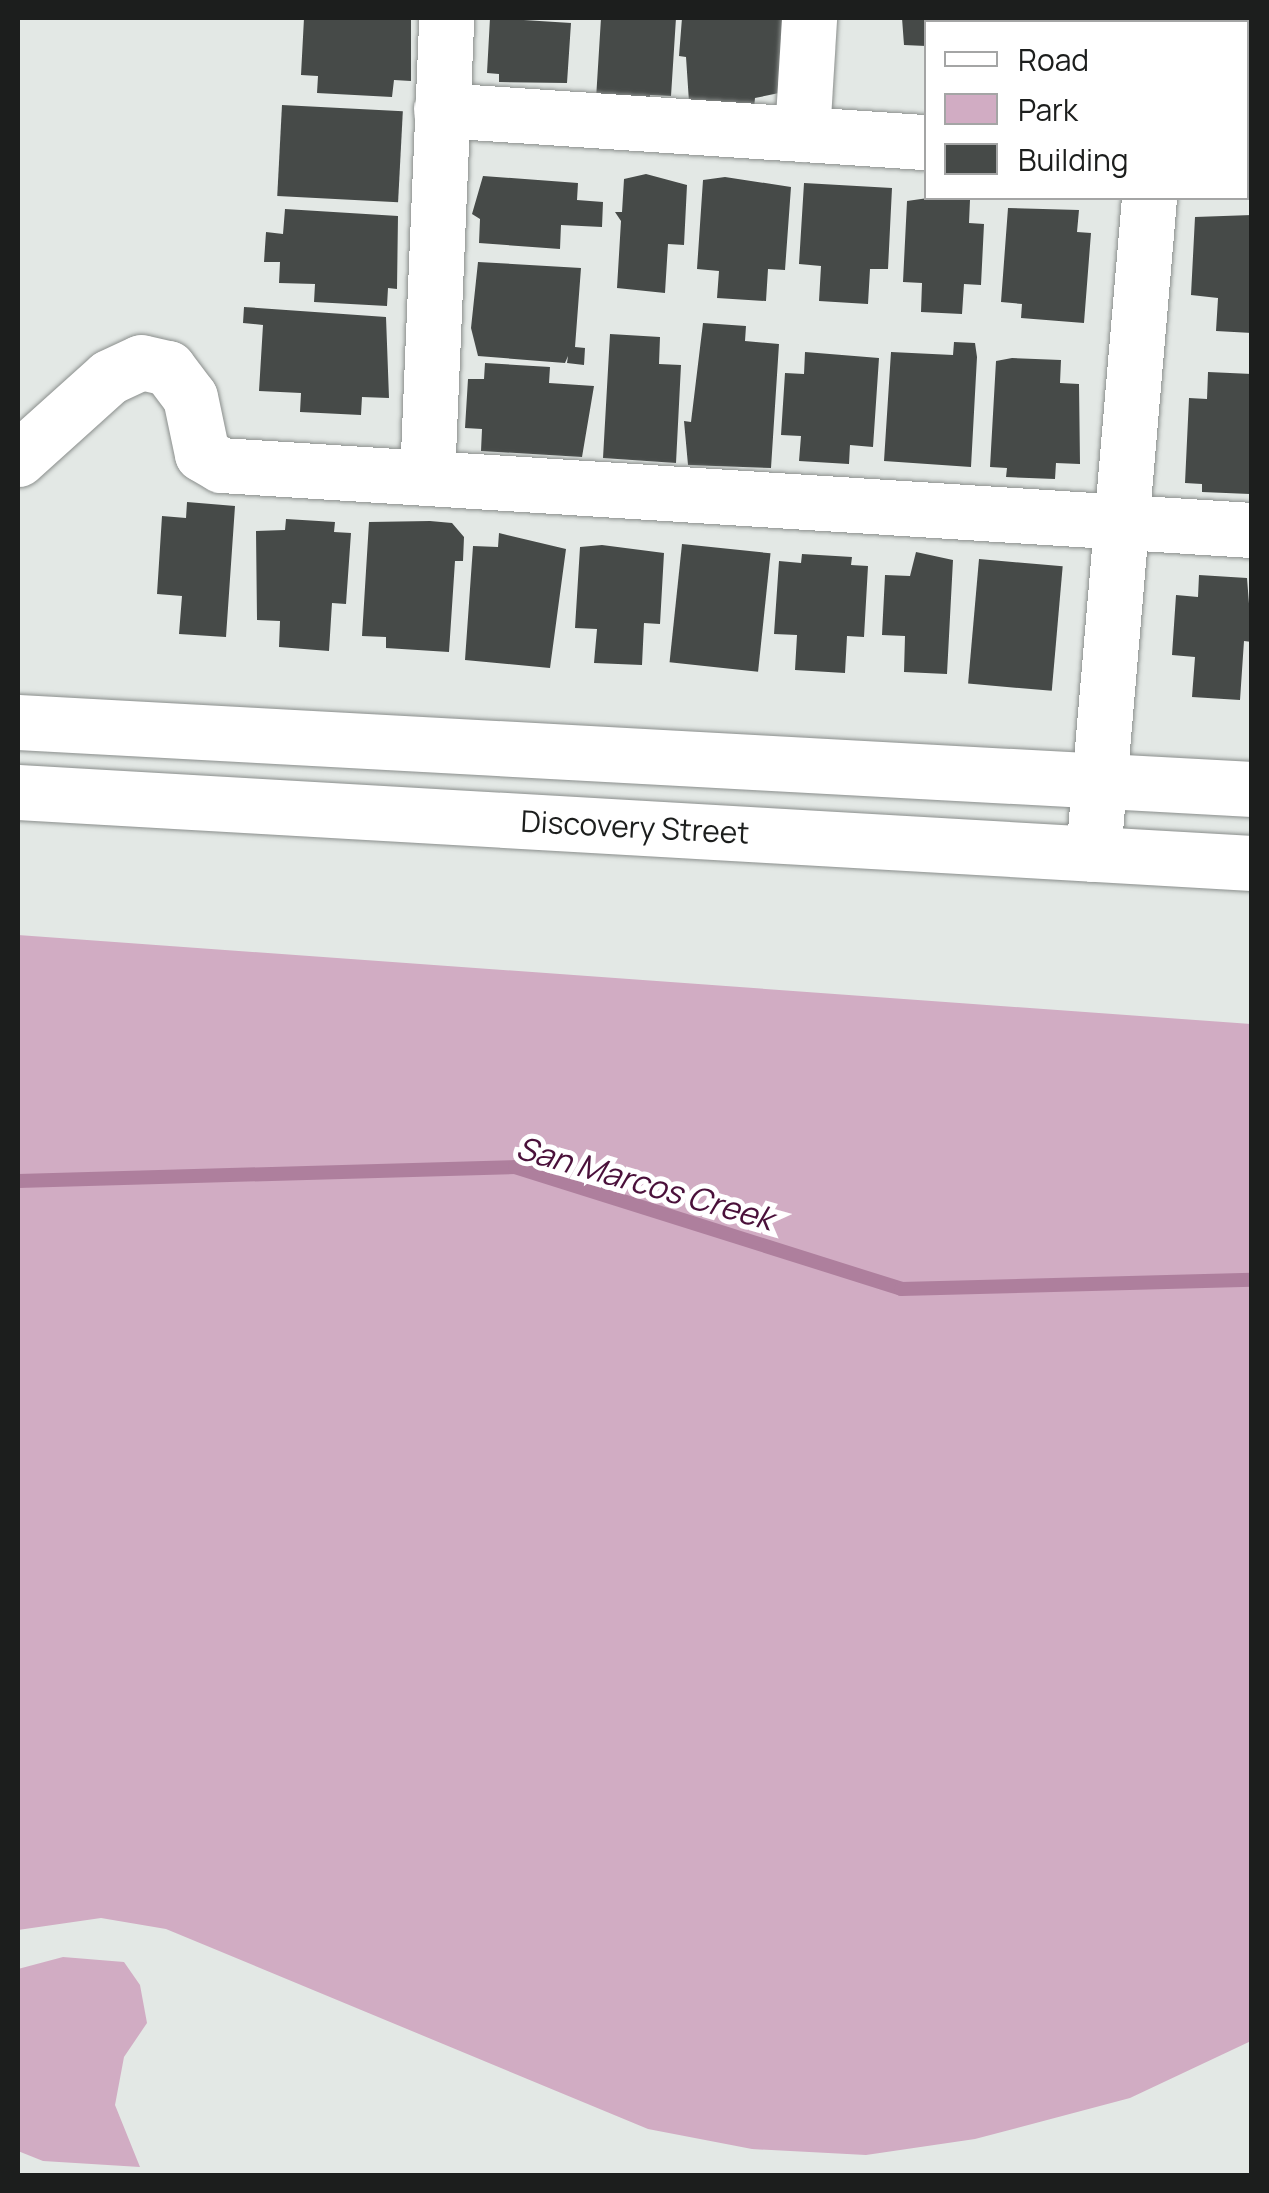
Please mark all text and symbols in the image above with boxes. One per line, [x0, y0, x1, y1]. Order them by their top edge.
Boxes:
legend [924, 20, 1249, 200]
text: Road [1018, 39, 1089, 80]
text: Park [1018, 89, 1078, 130]
text: Building [1018, 139, 1129, 180]
street label: Discovery Street [520, 803, 750, 851]
water label: San Marcos Creek [512, 1128, 778, 1238]

